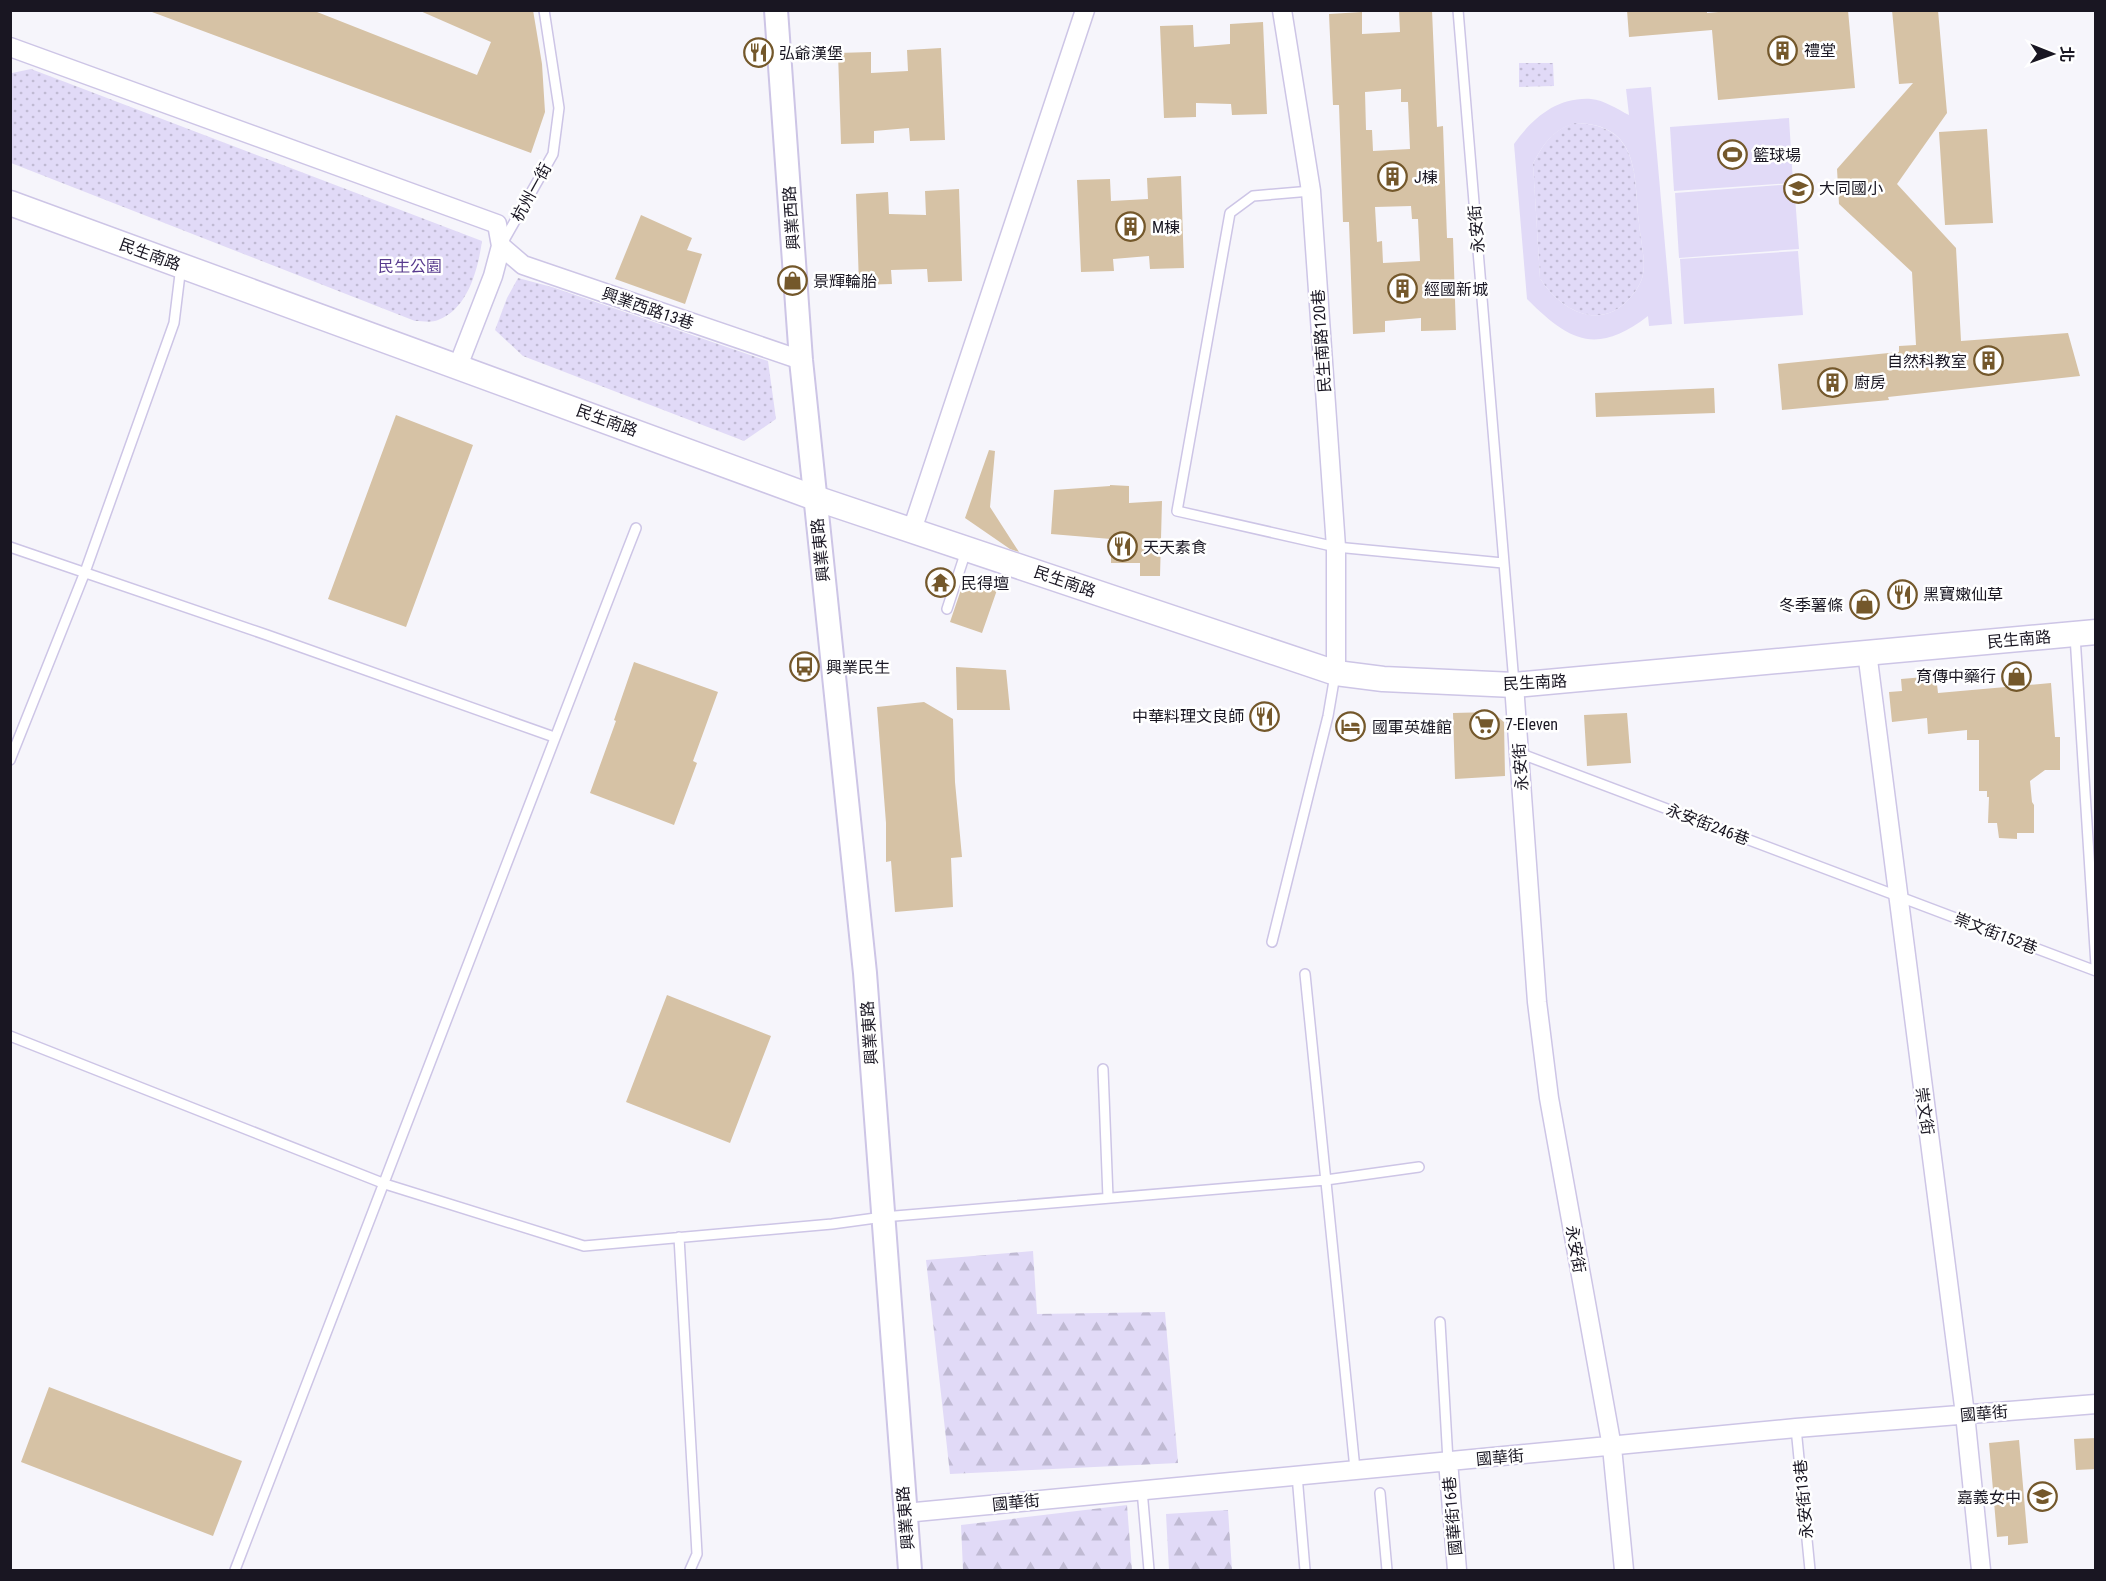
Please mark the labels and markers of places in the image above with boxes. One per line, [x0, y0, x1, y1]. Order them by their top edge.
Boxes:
building icon: 禮堂 [1767, 34, 1799, 66]
restaurant icon: 弘爺漢堡 [742, 37, 774, 69]
place label: 禮堂 [1804, 41, 1836, 60]
place label: 弘爺漢堡 [779, 44, 843, 63]
sports icon: 籃球場 [1716, 139, 1748, 171]
place label: 籃球場 [1753, 146, 1801, 165]
building icon: J棟 [1377, 161, 1409, 193]
place label: J棟 [1414, 168, 1438, 187]
school or university icon: 大同國小 [1782, 172, 1814, 204]
place label: 大同國小 [1819, 179, 1883, 198]
building icon: M棟 [1115, 211, 1147, 243]
place label: M棟 [1152, 218, 1180, 237]
shop icon: 景輝輪胎 [776, 265, 808, 297]
place label: 景輝輪胎 [813, 272, 877, 291]
building icon: 經國新城 [1387, 273, 1419, 305]
place label: 經國新城 [1424, 280, 1488, 299]
building icon: 自然科教室 [1972, 345, 2004, 377]
place label: 自然科教室 [1887, 352, 1967, 371]
building icon: 廚房 [1817, 366, 1849, 398]
place label: 廚房 [1854, 373, 1886, 392]
restaurant icon: 天天素食 [1106, 531, 1138, 563]
place label: 天天素食 [1143, 538, 1207, 557]
temple icon: 民得壇 [924, 567, 956, 599]
place label: 民得壇 [961, 574, 1009, 593]
restaurant icon: 黑寶嫩仙草 [1886, 578, 1918, 610]
place label: 黑寶嫩仙草 [1923, 585, 2003, 604]
shop icon: 冬季薯條 [1848, 589, 1880, 621]
place label: 冬季薯條 [1779, 596, 1843, 615]
bus stop icon: 興業民生 [789, 651, 821, 683]
place label: 興業民生 [826, 658, 890, 677]
shop icon: 育傳中藥行 [2001, 660, 2033, 692]
place label: 育傳中藥行 [1916, 667, 1996, 686]
restaurant icon: 中華料理文良師 [1249, 700, 1281, 732]
place label: 中華料理文良師 [1132, 707, 1244, 726]
supermarket icon: 7-Eleven [1468, 708, 1500, 740]
hotel icon: 國軍英雄館 [1335, 711, 1367, 743]
place label: 7-Eleven [1505, 715, 1558, 734]
place label: 國軍英雄館 [1372, 718, 1452, 737]
school or university icon: 嘉義女中 [2026, 1481, 2058, 1513]
place label: 嘉義女中 [1957, 1488, 2021, 1507]

